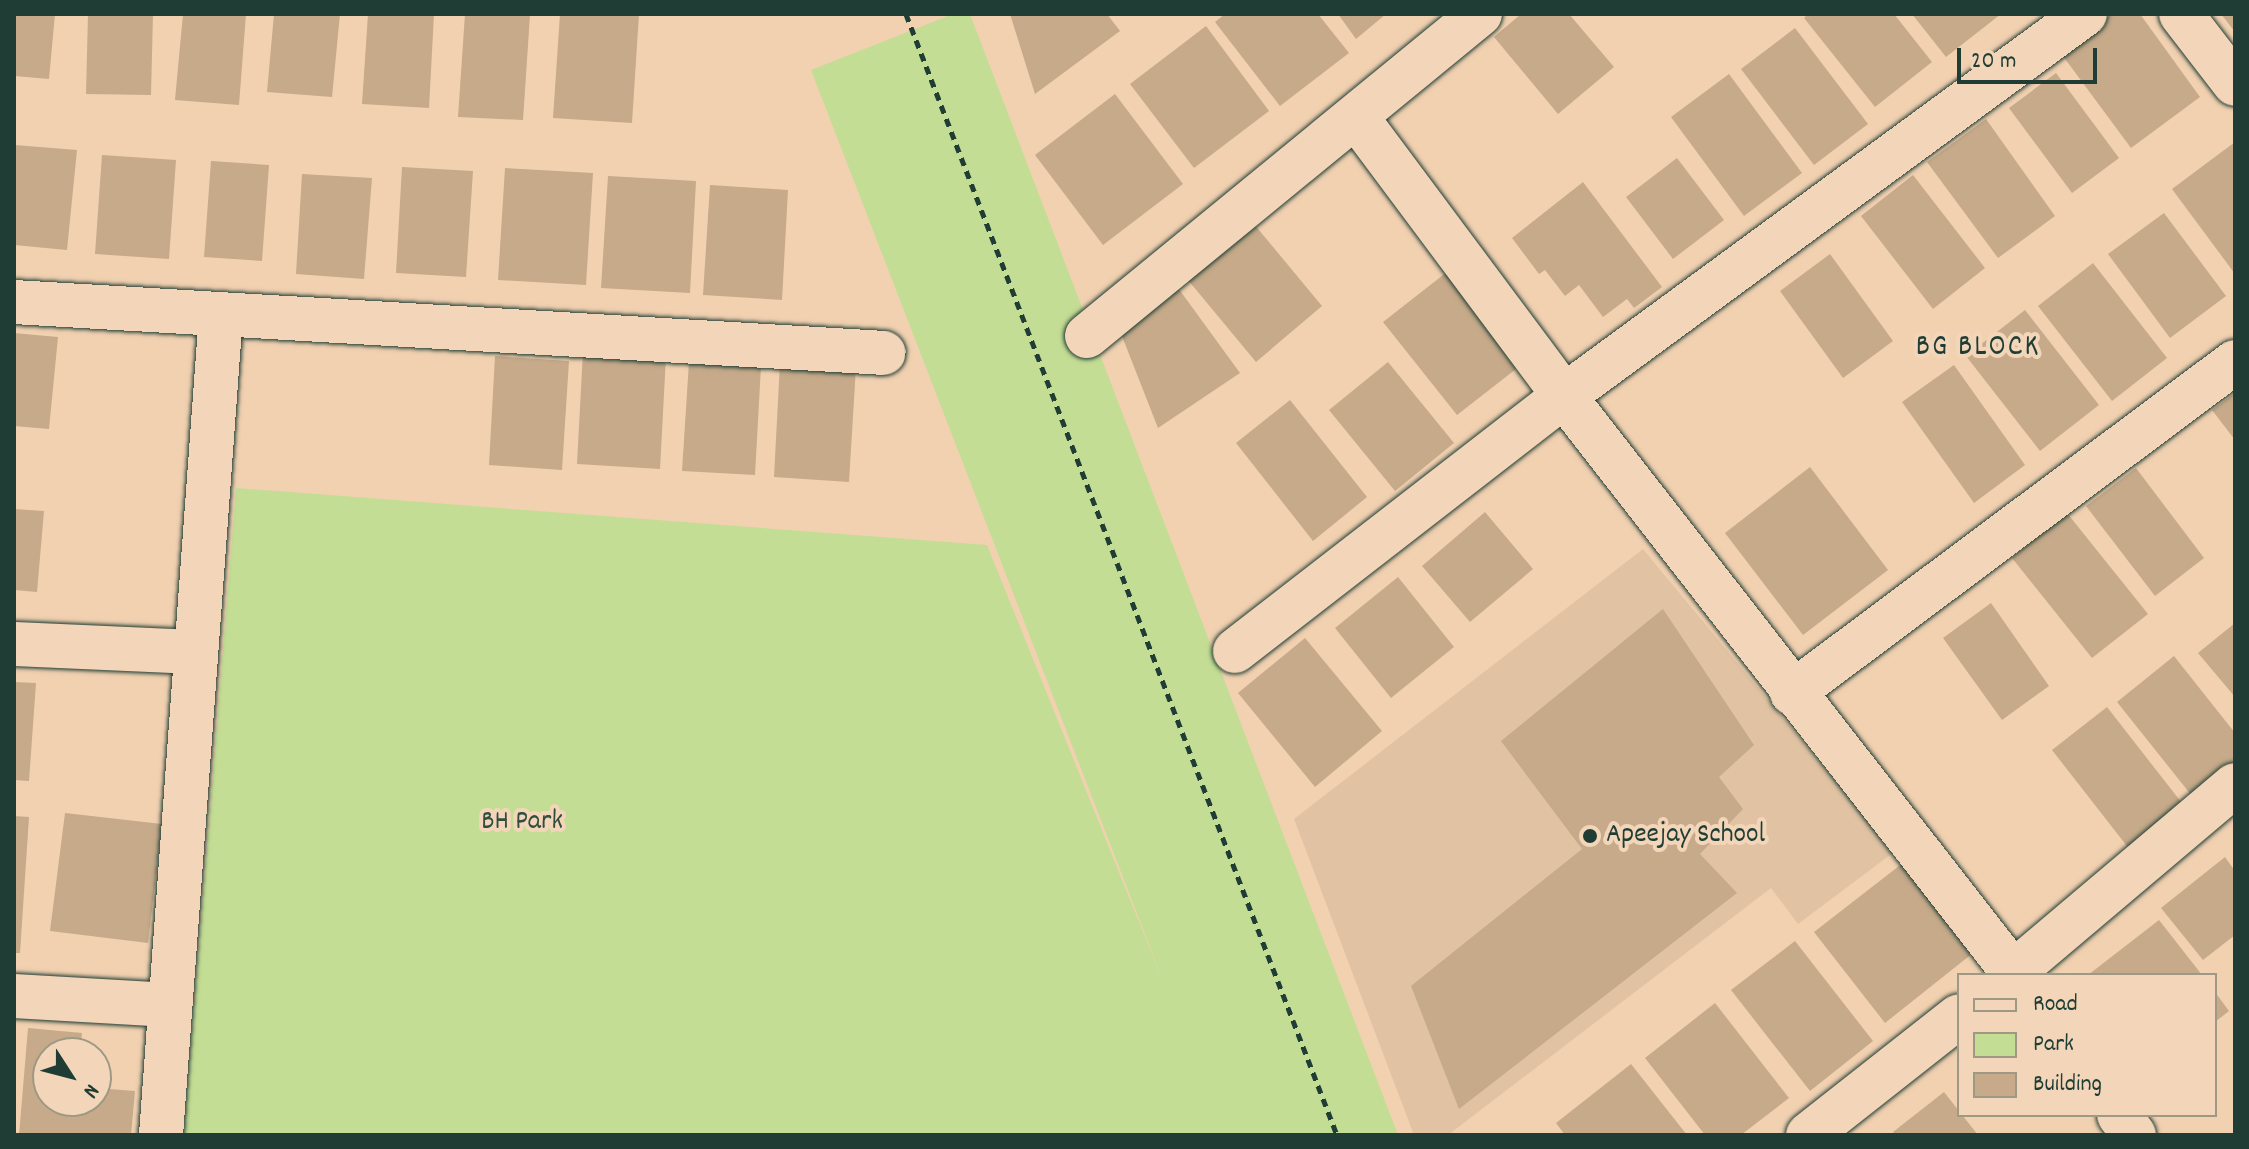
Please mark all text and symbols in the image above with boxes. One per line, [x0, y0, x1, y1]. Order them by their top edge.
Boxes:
scale bar [1961, 32, 2101, 82]
text: 20 m [1971, 45, 2017, 79]
district label: BG BLOCK [1916, 331, 2040, 367]
park label: BH Park [481, 806, 563, 840]
place label: Apeejay School [1606, 819, 1765, 853]
marker: Apeejay School [1581, 827, 1599, 845]
legend [1957, 973, 2217, 1117]
text: Road [2033, 988, 2078, 1022]
text: Park [2033, 1028, 2074, 1062]
north arrow [32, 1037, 112, 1117]
text: Building [2033, 1068, 2102, 1102]
text: N [74, 1077, 106, 1104]

